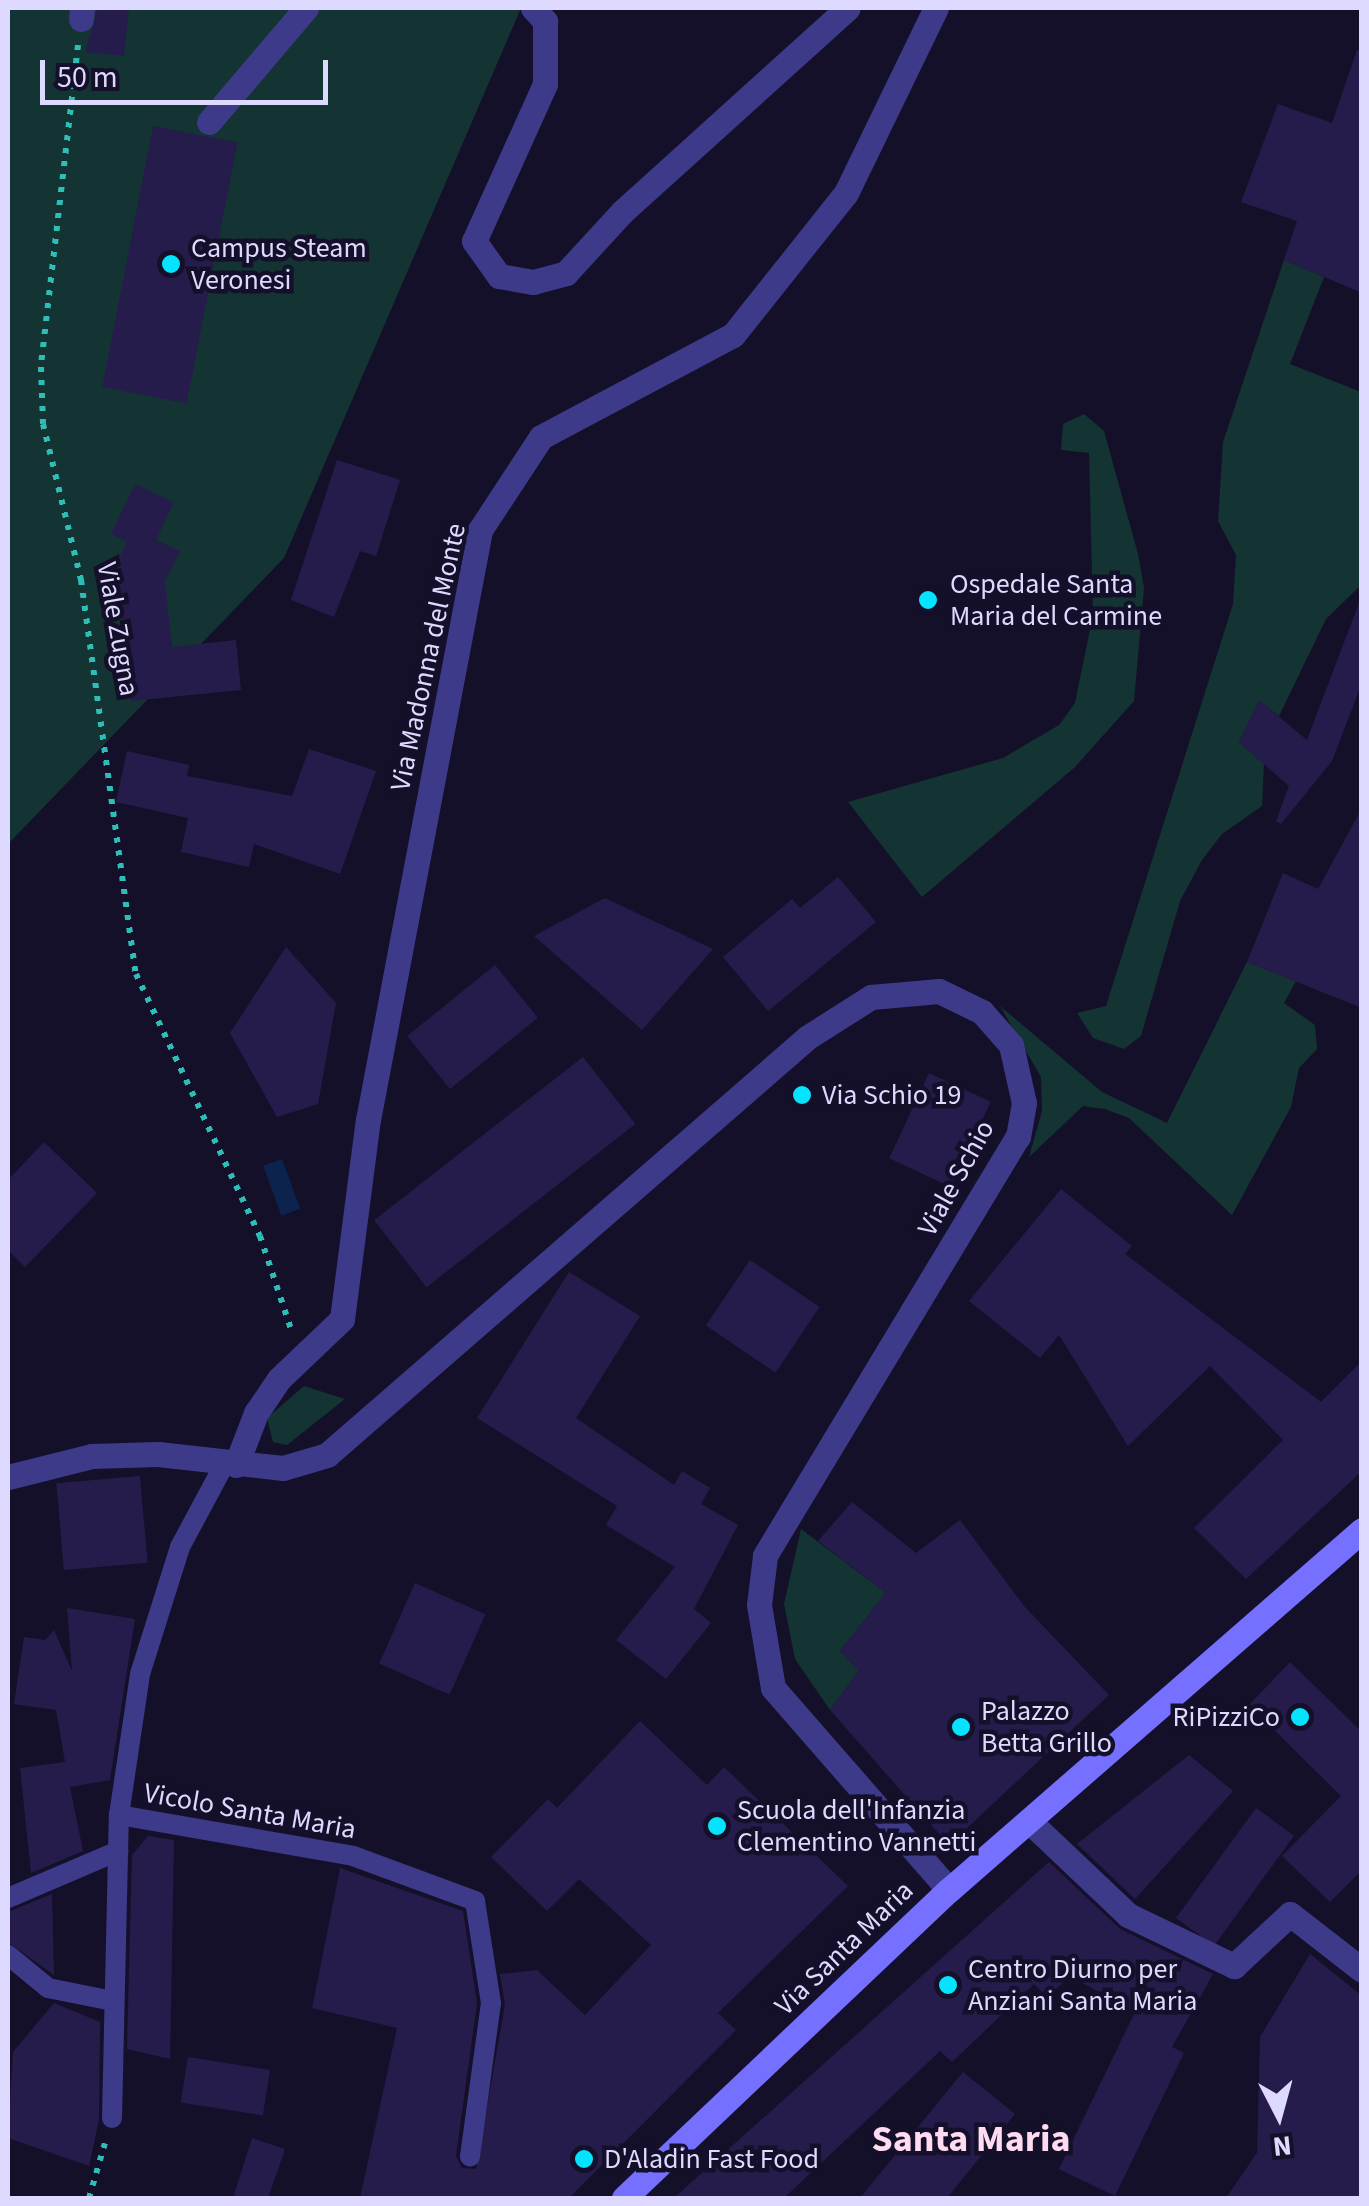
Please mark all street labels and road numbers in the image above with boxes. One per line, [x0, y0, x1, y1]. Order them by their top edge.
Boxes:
street label: Via Madonna del Monte [383, 520, 473, 794]
street label: Viale Zugna [90, 559, 146, 699]
street label: Viale Schio [911, 1114, 1001, 1242]
street label: Vicolo Santa Maria [141, 1776, 359, 1846]
street label: Via Santa Maria [768, 1874, 920, 2022]

